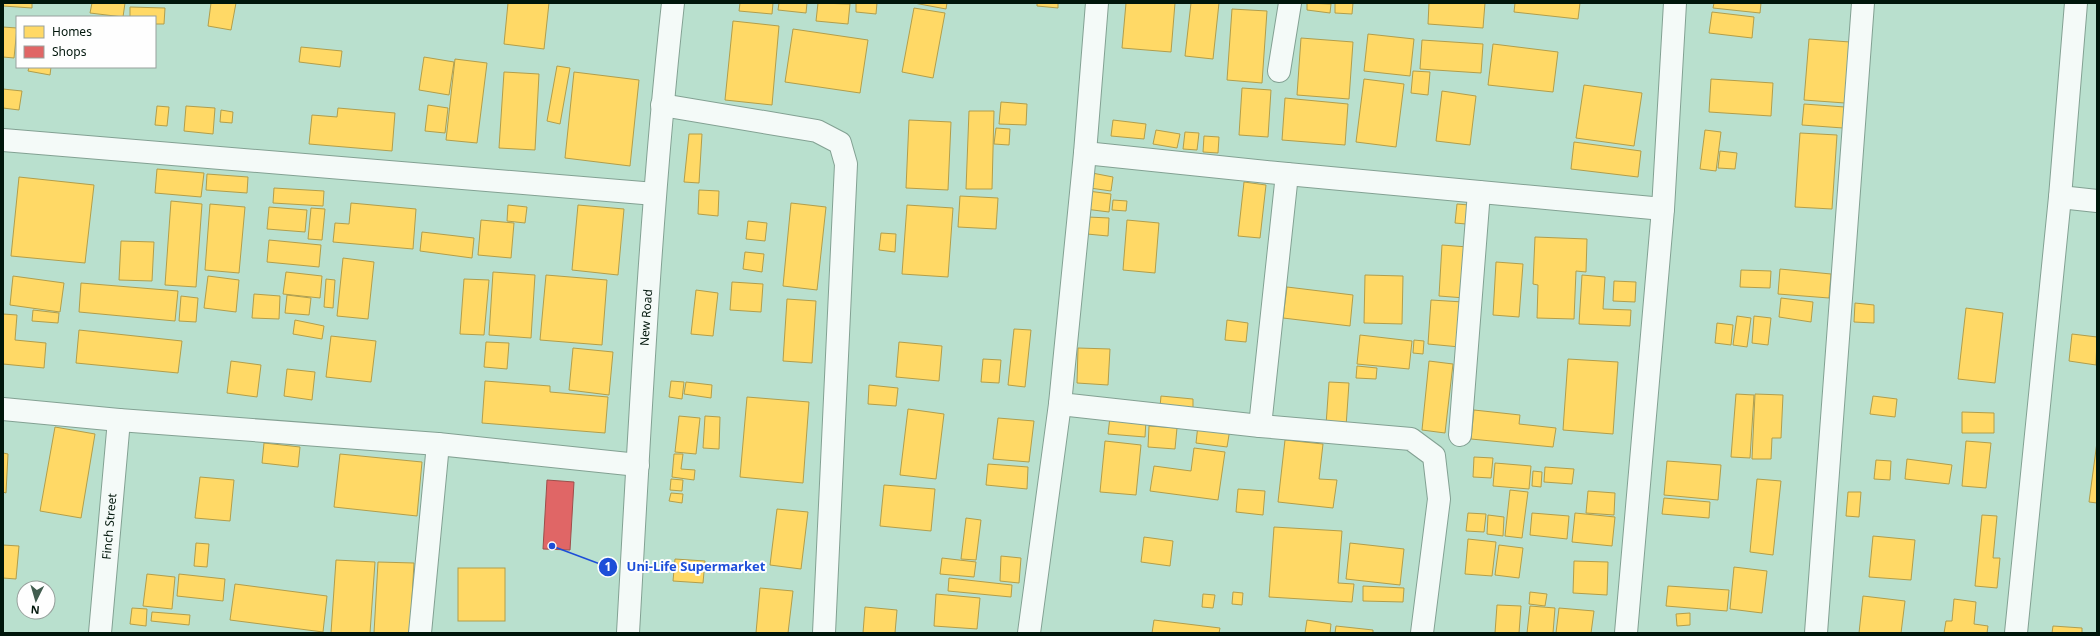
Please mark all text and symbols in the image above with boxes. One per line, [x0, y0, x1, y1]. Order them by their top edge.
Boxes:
legend [16, 16, 156, 68]
text: Homes [52, 23, 92, 40]
text: Shops [52, 43, 87, 60]
street label: New Road [636, 288, 656, 347]
street label: Finch Street [98, 492, 120, 560]
callout: Uni-Life Supermarket [598, 554, 773, 579]
text: Uni-Life Supermarket [627, 557, 766, 575]
text: 1 [605, 558, 611, 575]
north arrow [16, 580, 56, 620]
text: N [30, 603, 40, 618]

